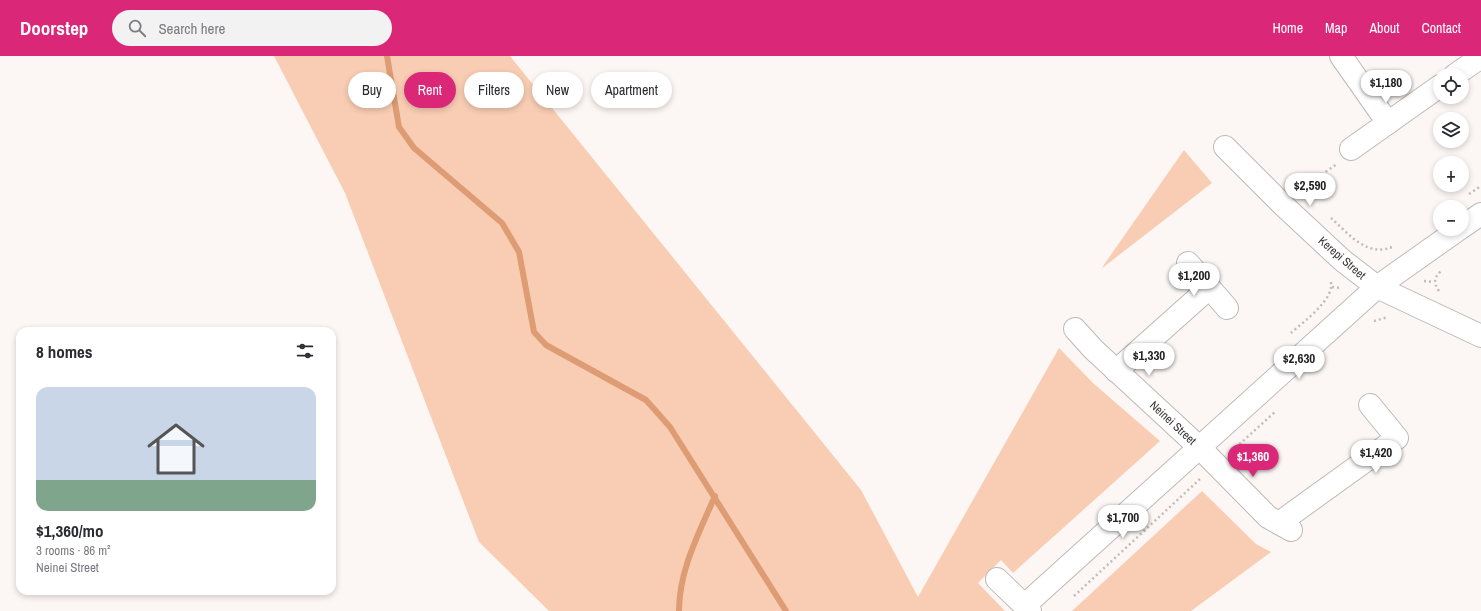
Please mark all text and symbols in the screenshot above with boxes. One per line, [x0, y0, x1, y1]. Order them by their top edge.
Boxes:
search box [112, 10, 392, 46]
text: Doorstep [20, 15, 88, 41]
icon: search [126, 17, 148, 39]
text: Search here [158, 18, 225, 39]
text: Home [1272, 19, 1303, 37]
text: Map [1325, 19, 1347, 37]
text: About [1369, 19, 1399, 37]
text: Contact [1421, 19, 1461, 37]
map controls [1433, 68, 1469, 236]
button: locate [1433, 68, 1469, 104]
pin: $1,180 [1353, 70, 1419, 104]
chip: Buy [348, 72, 396, 108]
chip: Rent [404, 72, 456, 108]
chip: Filters [464, 72, 524, 108]
chip: New [532, 72, 583, 108]
chip: Apartment [591, 72, 672, 108]
text: $1,180 [1370, 74, 1402, 91]
button: layers [1433, 112, 1469, 148]
button: + [1433, 156, 1469, 192]
pin: $2,590 [1277, 173, 1343, 207]
text: $2,590 [1294, 177, 1326, 194]
button: − [1433, 200, 1469, 236]
street label: Kerepi Street [1315, 233, 1369, 283]
pin: $1,200 [1161, 263, 1227, 297]
text: $1,200 [1178, 267, 1210, 284]
text: 8 homes [36, 340, 93, 363]
icon: filters [294, 340, 316, 362]
pin: $1,330 [1116, 343, 1182, 377]
pin: $2,630 [1266, 346, 1332, 380]
text: $1,330 [1133, 347, 1165, 364]
text: $2,630 [1283, 350, 1315, 367]
street label: Neinei Street [1146, 397, 1200, 449]
icon: home [140, 413, 212, 485]
pin: $1,420 [1343, 440, 1409, 474]
pin: $1,360 [1220, 444, 1286, 478]
text: $1,420 [1360, 444, 1392, 461]
text: $1,360 [1237, 448, 1269, 465]
pin: $1,700 [1090, 505, 1156, 539]
text: $1,700 [1107, 509, 1139, 526]
text: $1,360/mo [36, 519, 103, 542]
text: 3 rooms · 86 m² [36, 542, 111, 559]
text: Neinei Street [36, 559, 99, 576]

